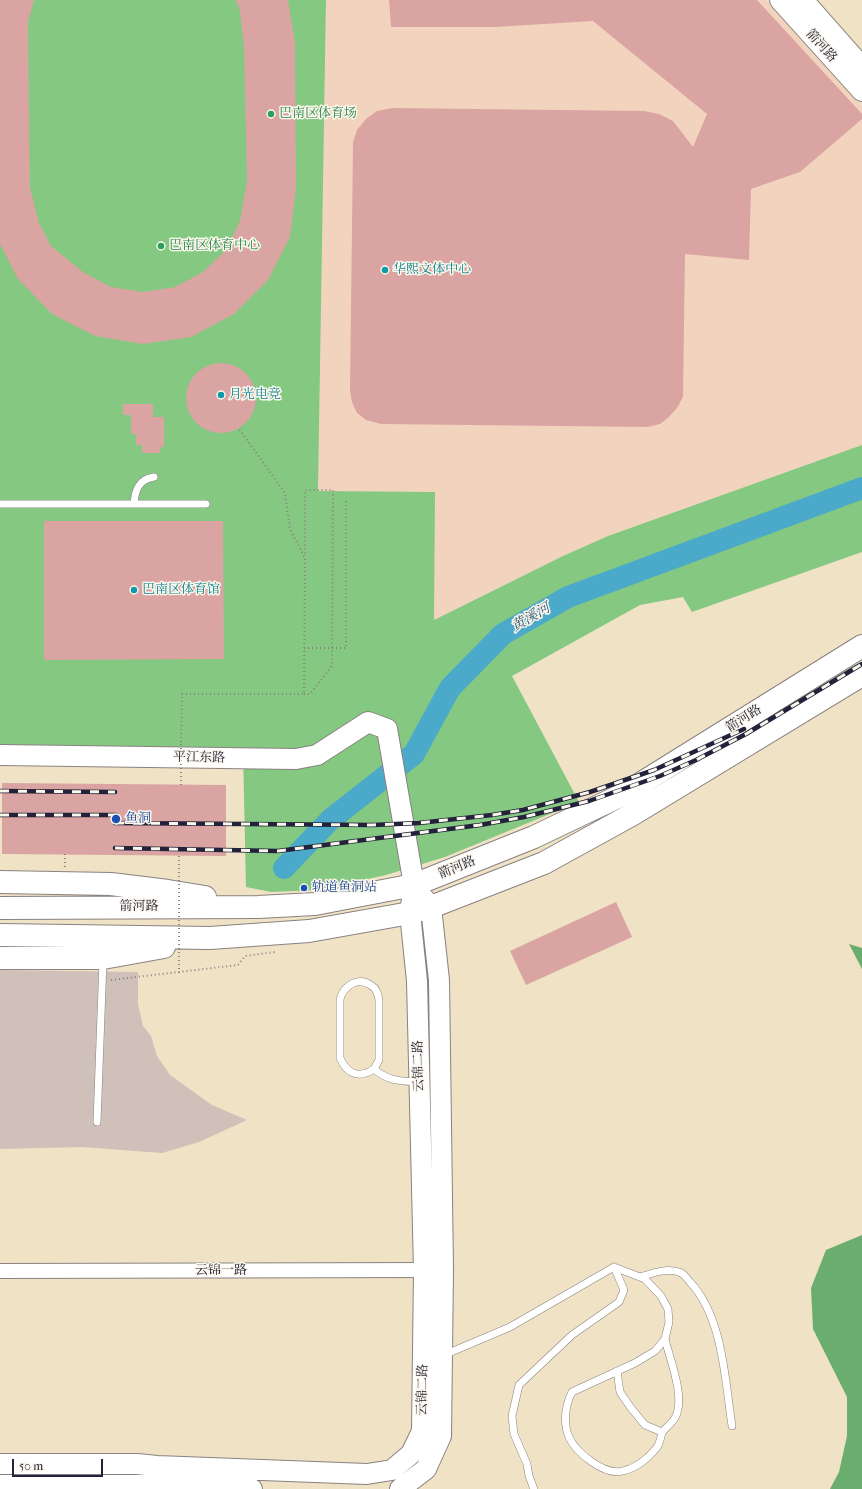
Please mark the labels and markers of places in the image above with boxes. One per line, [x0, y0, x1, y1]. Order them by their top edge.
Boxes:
place label: 巴南区体育场 [279, 106, 357, 122]
marker: 巴南区体育场 [266, 109, 276, 119]
place label: 巴南区体育中心 [169, 238, 260, 254]
marker: 巴南区体育中心 [156, 241, 166, 251]
place label: 华熙文体中心 [393, 262, 471, 278]
marker: 华熙文体中心 [380, 265, 390, 275]
place label: 月光电竞 [229, 387, 281, 403]
marker: 月光电竞 [216, 390, 226, 400]
place label: 巴南区体育馆 [142, 582, 220, 598]
marker: 巴南区体育馆 [129, 585, 139, 595]
place label: 鱼洞 [125, 811, 151, 827]
marker: 鱼洞 [110, 813, 122, 825]
place label: 轨道鱼洞站 [312, 880, 377, 896]
marker: 轨道鱼洞站 [299, 883, 309, 893]

